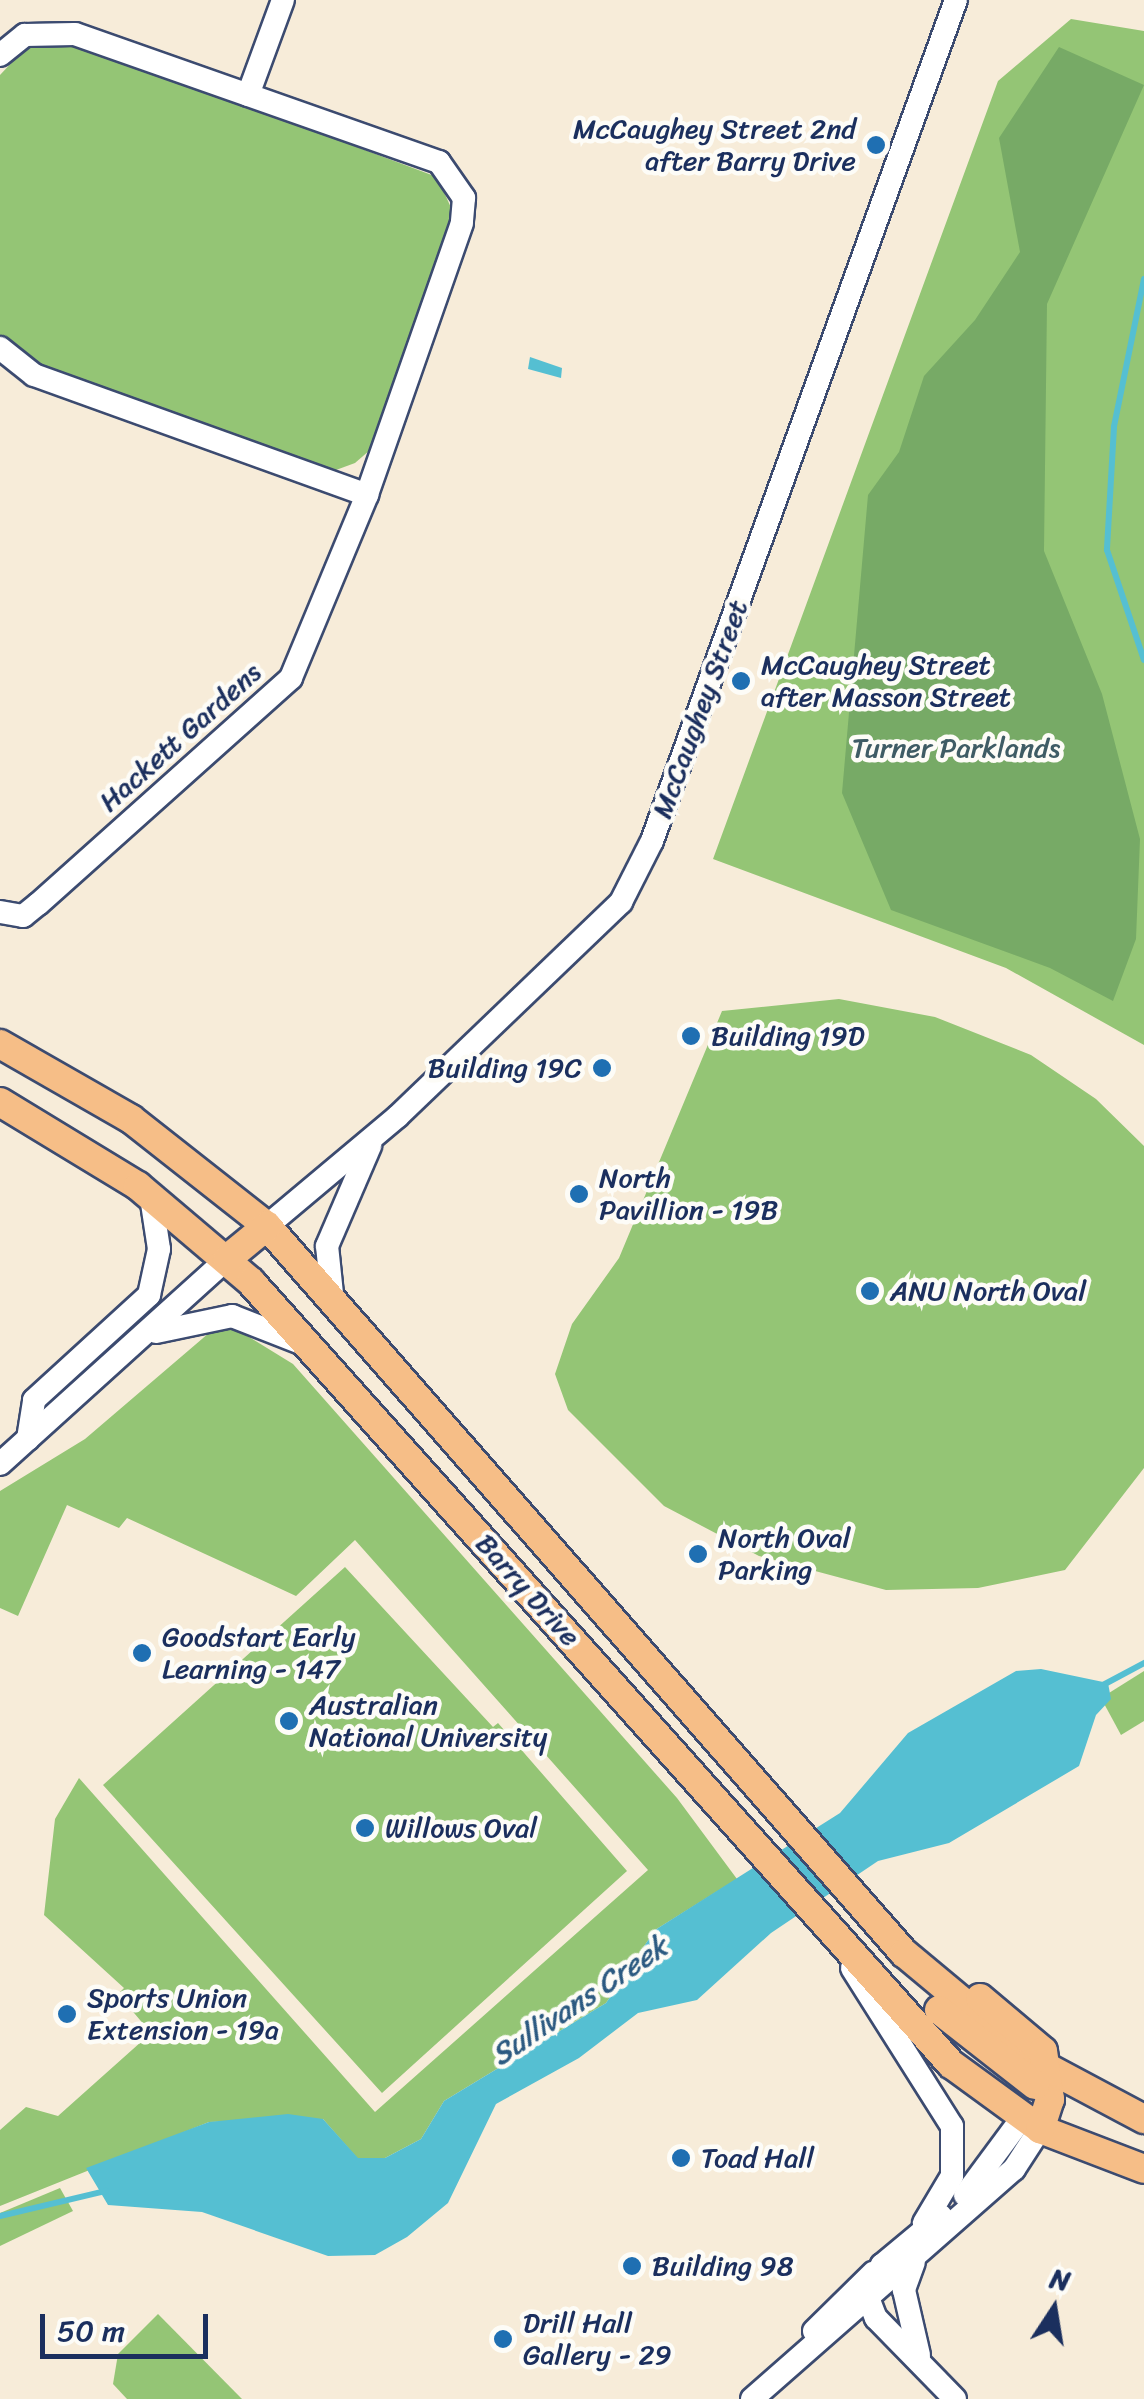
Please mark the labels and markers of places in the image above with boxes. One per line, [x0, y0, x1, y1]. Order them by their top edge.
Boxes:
place label: McCaughey Street 2nd after Barry Drive [574, 112, 856, 178]
marker: McCaughey Street 2nd after Barry Drive [865, 134, 887, 156]
place label: McCaughey Street after Masson Street [761, 648, 1013, 714]
marker: McCaughey Street after Masson Street [730, 670, 752, 692]
place label: Building 19D [711, 1019, 864, 1053]
marker: Building 19D [680, 1025, 702, 1047]
place label: Building 19C [428, 1051, 582, 1085]
marker: Building 19C [591, 1057, 613, 1079]
place label: North Pavillion - 19B [599, 1161, 778, 1227]
marker: North Pavillion - 19B [568, 1183, 590, 1205]
place label: ANU North Oval [890, 1274, 1086, 1308]
marker: ANU North Oval [859, 1280, 881, 1302]
place label: North Oval Parking [718, 1521, 850, 1587]
marker: North Oval Parking [687, 1543, 709, 1565]
place label: Goodstart Early Learning - 147 [162, 1620, 355, 1686]
marker: Goodstart Early Learning - 147 [131, 1642, 153, 1664]
place label: Australian National University [309, 1688, 548, 1754]
marker: Australian National University [278, 1710, 300, 1732]
place label: Willows Oval [385, 1811, 537, 1845]
marker: Willows Oval [354, 1817, 376, 1839]
place label: Sports Union Extension - 19a [87, 1981, 279, 2047]
marker: Sports Union Extension - 19a [56, 2003, 78, 2025]
place label: Toad Hall [701, 2141, 814, 2175]
marker: Toad Hall [670, 2147, 692, 2169]
place label: Building 98 [652, 2249, 794, 2283]
marker: Building 98 [621, 2255, 643, 2277]
place label: Drill Hall Gallery - 29 [523, 2306, 672, 2372]
marker: Drill Hall Gallery - 29 [492, 2328, 514, 2350]

